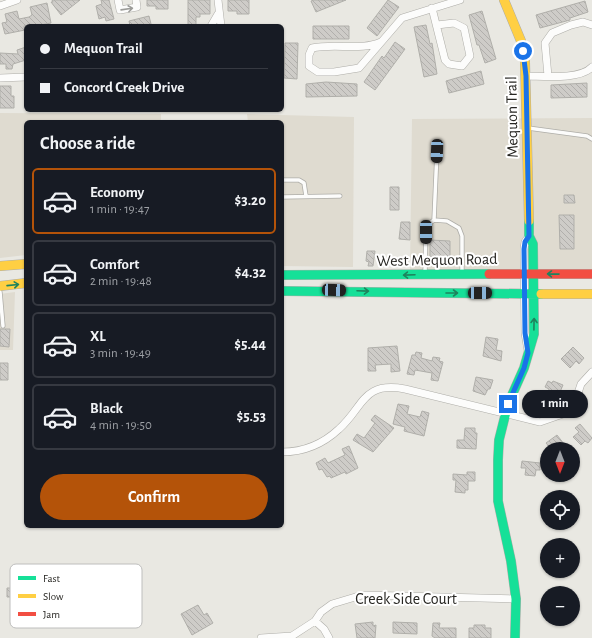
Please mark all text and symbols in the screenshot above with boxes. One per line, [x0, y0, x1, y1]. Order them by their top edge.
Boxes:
one-way arrow [120, 5, 133, 13]
text: Mequon Trail [64, 41, 143, 56]
route start [514, 42, 532, 60]
street label: Mequon Trail [503, 76, 521, 158]
text: Concord Creek Drive [64, 80, 184, 95]
text: Choose a ride [40, 135, 135, 153]
car [431, 139, 443, 163]
icon: car [42, 183, 78, 219]
text: Economy [90, 185, 144, 200]
text: $3.20 [234, 193, 266, 208]
text: 1 min · 19:47 [90, 203, 149, 216]
car [420, 220, 432, 244]
street label: West Mequon Road [376, 251, 498, 269]
icon: car [42, 255, 78, 291]
text: Comfort [90, 257, 139, 272]
text: $4.32 [235, 265, 266, 280]
one-way arrow [547, 270, 560, 278]
one-way arrow [403, 272, 416, 279]
text: 2 min · 19:48 [90, 275, 152, 288]
one-way arrow [6, 281, 19, 288]
car [322, 284, 346, 296]
one-way arrow [356, 287, 369, 295]
car [468, 287, 492, 299]
one-way arrow [445, 289, 458, 297]
one-way arrow [531, 318, 538, 331]
icon: car [42, 327, 78, 363]
text: XL [90, 329, 106, 344]
text: $5.44 [234, 337, 266, 352]
text: 3 min · 19:49 [90, 347, 151, 360]
callout: 1 min [522, 390, 588, 418]
route end [499, 395, 517, 413]
text: 1 min [541, 397, 569, 410]
icon: car [42, 399, 78, 435]
text: Black [90, 401, 123, 416]
text: $5.53 [236, 409, 266, 424]
text: 4 min · 19:50 [90, 419, 152, 432]
north arrow [540, 442, 580, 482]
map controls [540, 442, 580, 626]
button: Confirm [40, 474, 268, 520]
button: locate [540, 490, 580, 530]
button: + [540, 538, 580, 578]
legend [10, 564, 142, 628]
text: Fast [43, 573, 61, 584]
button: − [540, 586, 580, 626]
text: Slow [43, 591, 64, 602]
street label: Creek Side Court [355, 591, 457, 607]
text: Jam [43, 609, 60, 620]

